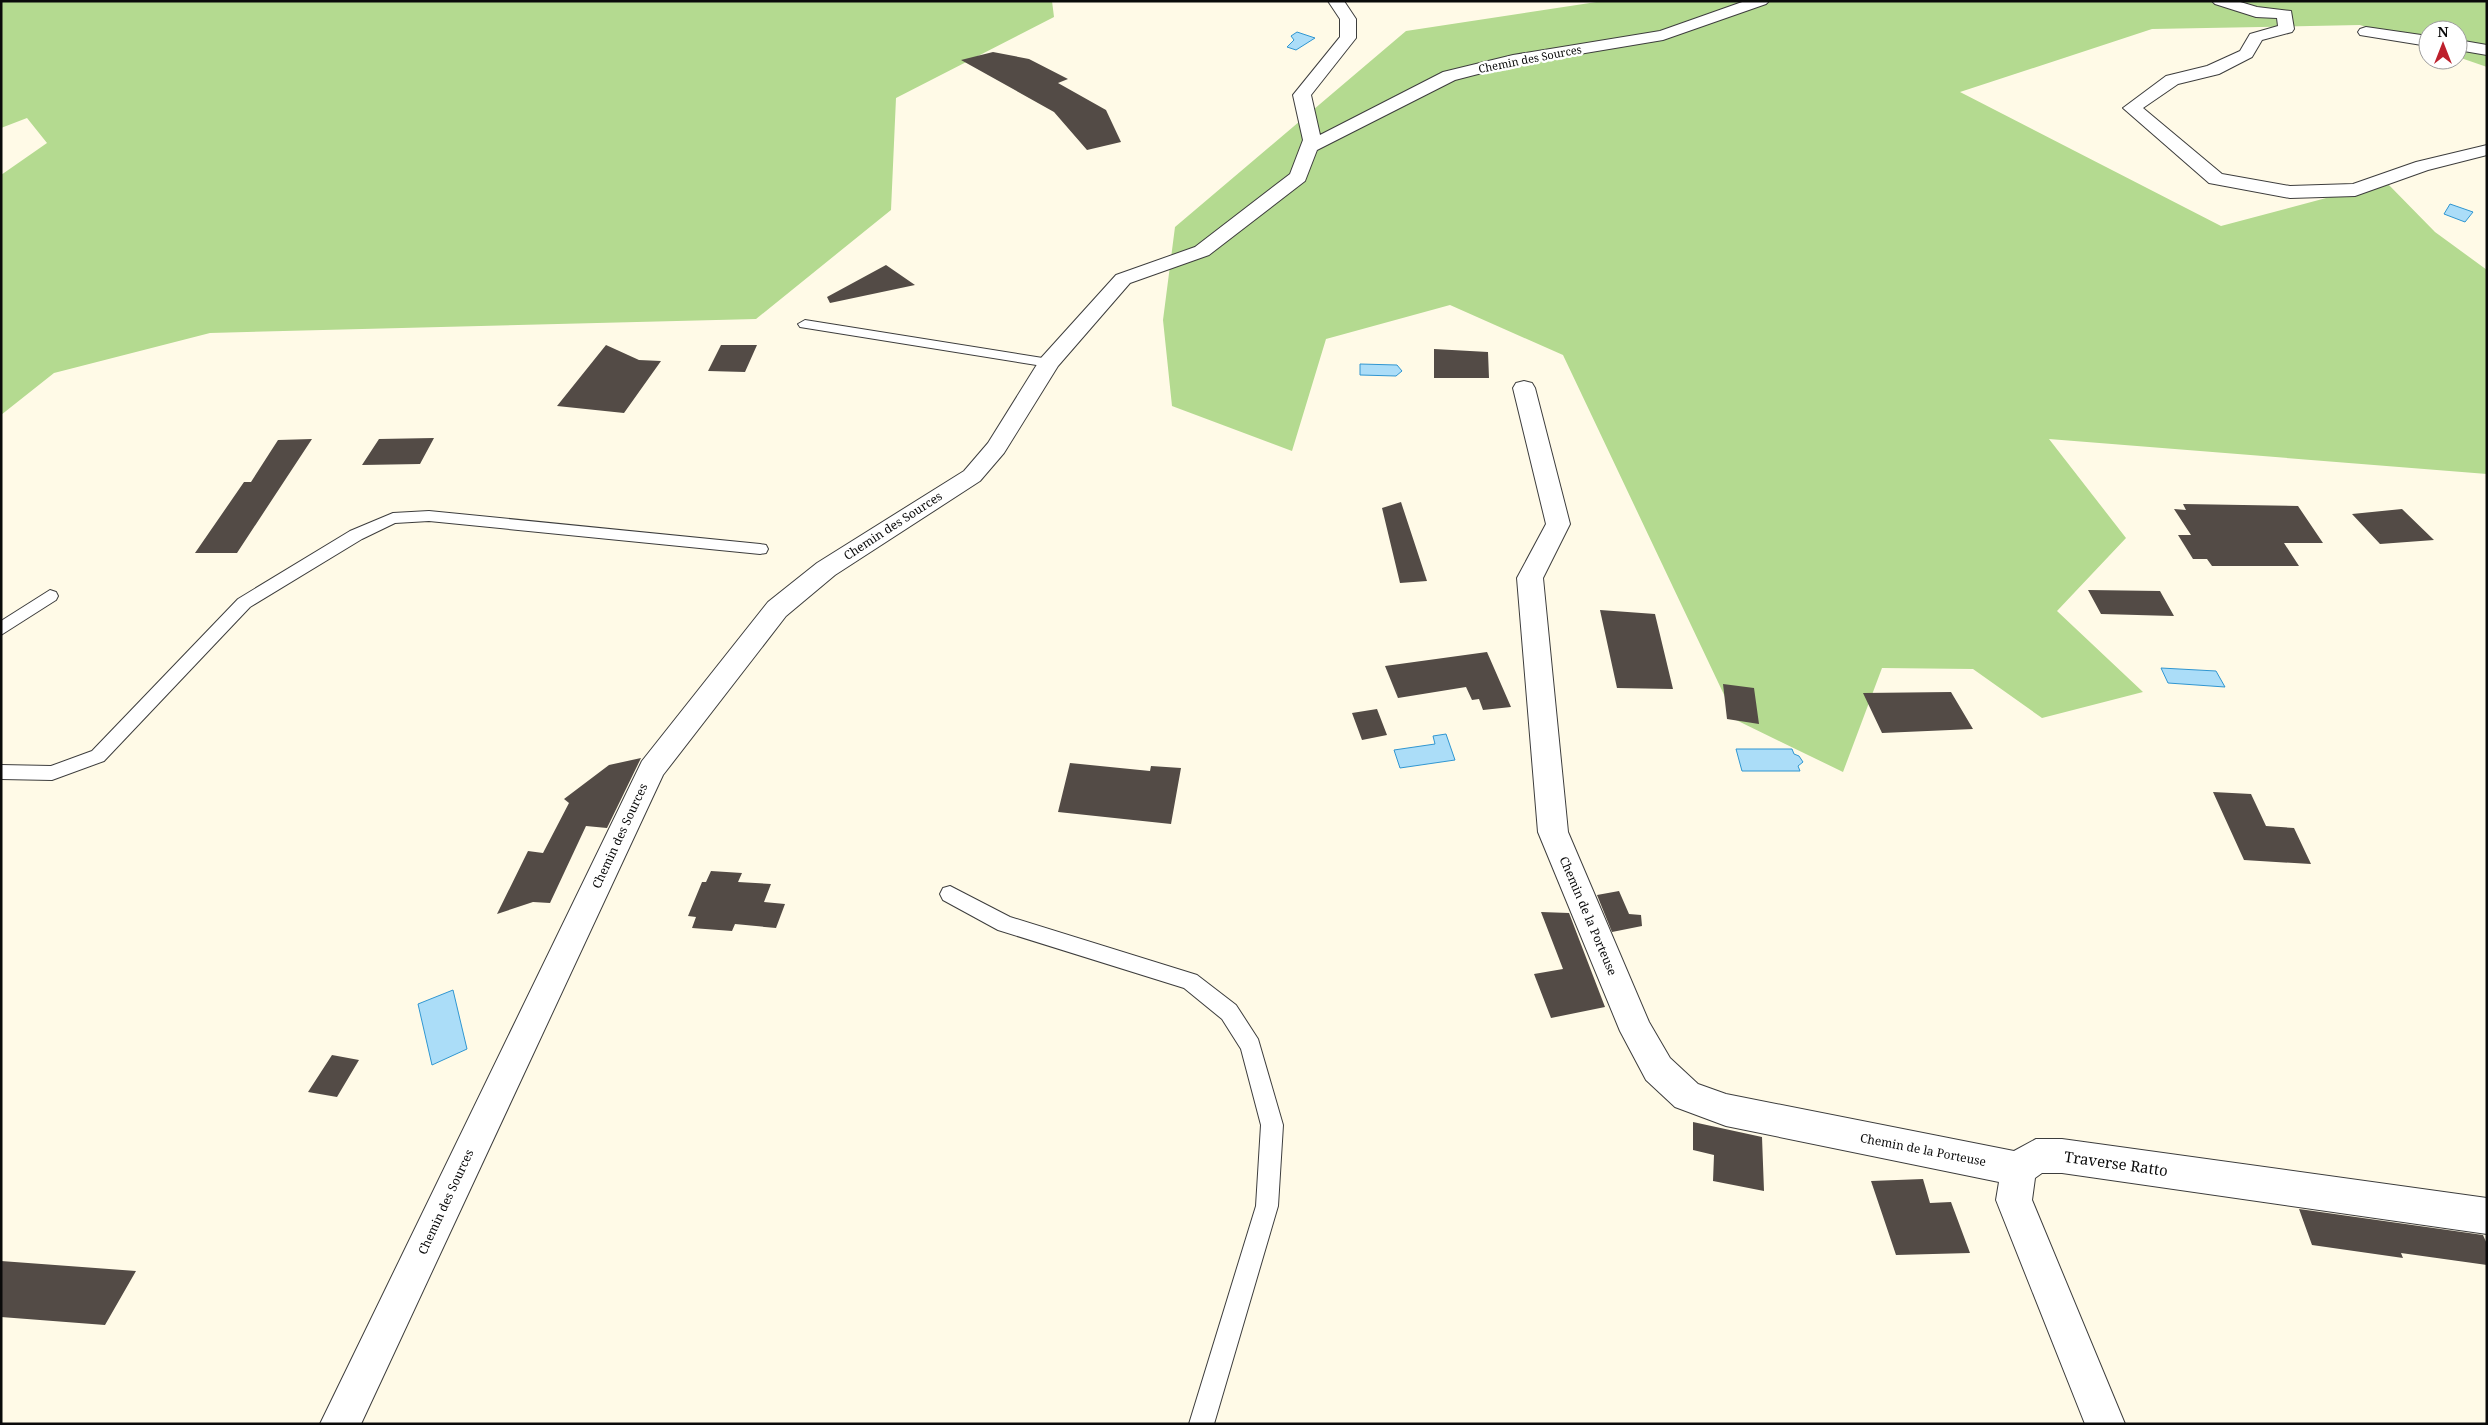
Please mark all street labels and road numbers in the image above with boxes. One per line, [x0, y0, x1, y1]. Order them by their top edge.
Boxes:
street label: Chemin des Sources [1477, 41, 1583, 76]
street label: Chemin des Sources [840, 487, 945, 564]
street label: Chemin des Sources [588, 780, 651, 891]
street label: Chemin de la Porteuse [1556, 854, 1621, 978]
street label: Chemin de la Porteuse [1859, 1129, 1987, 1170]
street label: Chemin des Sources [414, 1146, 477, 1257]
street label: Traverse Ratto [2063, 1146, 2169, 1180]

